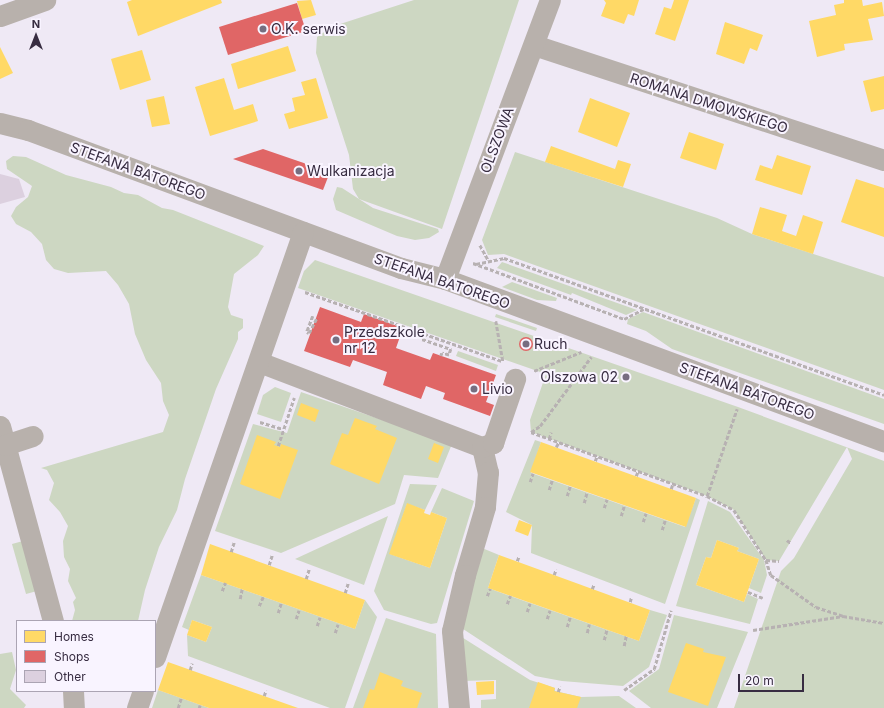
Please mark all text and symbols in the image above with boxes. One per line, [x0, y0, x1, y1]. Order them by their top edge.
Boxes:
north arrow [16, 16, 56, 56]
text: N [32, 17, 40, 31]
place label: O.K. serwis [271, 21, 346, 37]
marker: O.K. serwis [258, 24, 268, 34]
street label: ROMANA DMOWSKIEGO [628, 69, 790, 137]
street label: OLSZOWA [477, 105, 517, 175]
street label: STEFANA BATOREGO [68, 139, 208, 203]
place label: Wulkanizacja [307, 163, 395, 179]
marker: Wulkanizacja [294, 166, 304, 176]
street label: STEFANA BATOREGO [372, 250, 512, 312]
place label: Przedszkole nr 12 [344, 324, 425, 356]
marker: Przedszkole nr 12 [331, 335, 341, 345]
place label: Ruch [534, 336, 568, 352]
marker: Ruch [521, 339, 531, 349]
street label: STEFANA BATOREGO [677, 359, 817, 423]
place label: Olszowa 02 [540, 369, 618, 385]
marker: Olszowa 02 [621, 372, 631, 382]
place label: Livio [482, 381, 513, 397]
marker: Livio [469, 384, 479, 394]
legend [16, 620, 156, 692]
text: Homes [54, 629, 94, 644]
text: Shops [54, 649, 90, 664]
scale bar [740, 666, 806, 692]
text: Other [54, 669, 86, 684]
text: 20 m [745, 673, 774, 688]

